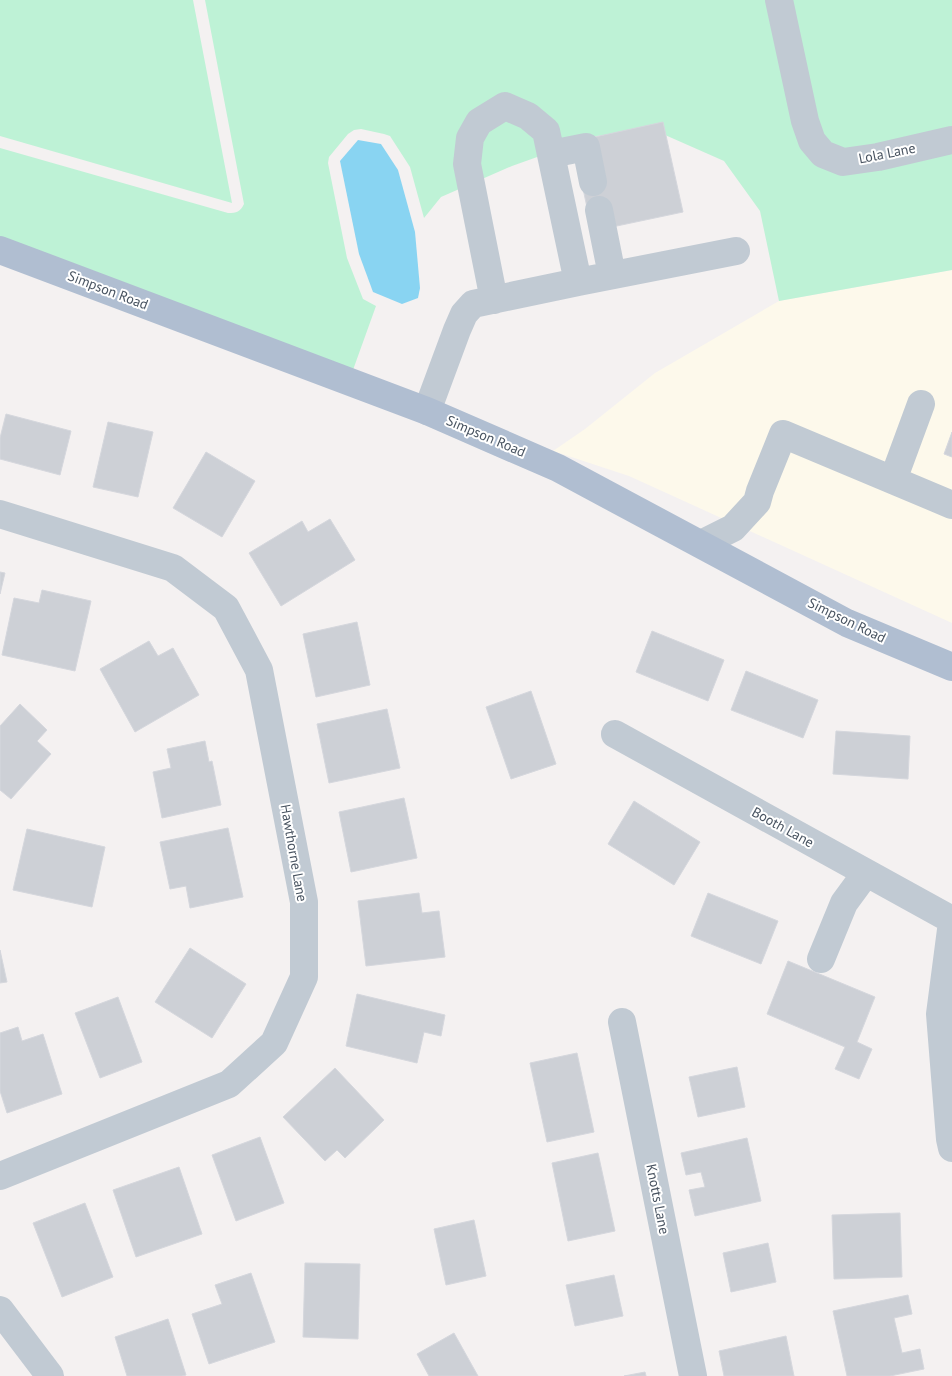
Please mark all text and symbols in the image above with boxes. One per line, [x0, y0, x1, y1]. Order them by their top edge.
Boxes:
street label: Lola Lane [857, 139, 917, 167]
street label: Simpson Road [65, 266, 151, 314]
street label: Simpson Road [444, 411, 528, 461]
street label: Simpson Road [805, 593, 889, 647]
street label: Hawthorne Lane [277, 803, 311, 903]
street label: Booth Lane [749, 803, 817, 851]
street label: Knotts Lane [642, 1162, 674, 1236]

